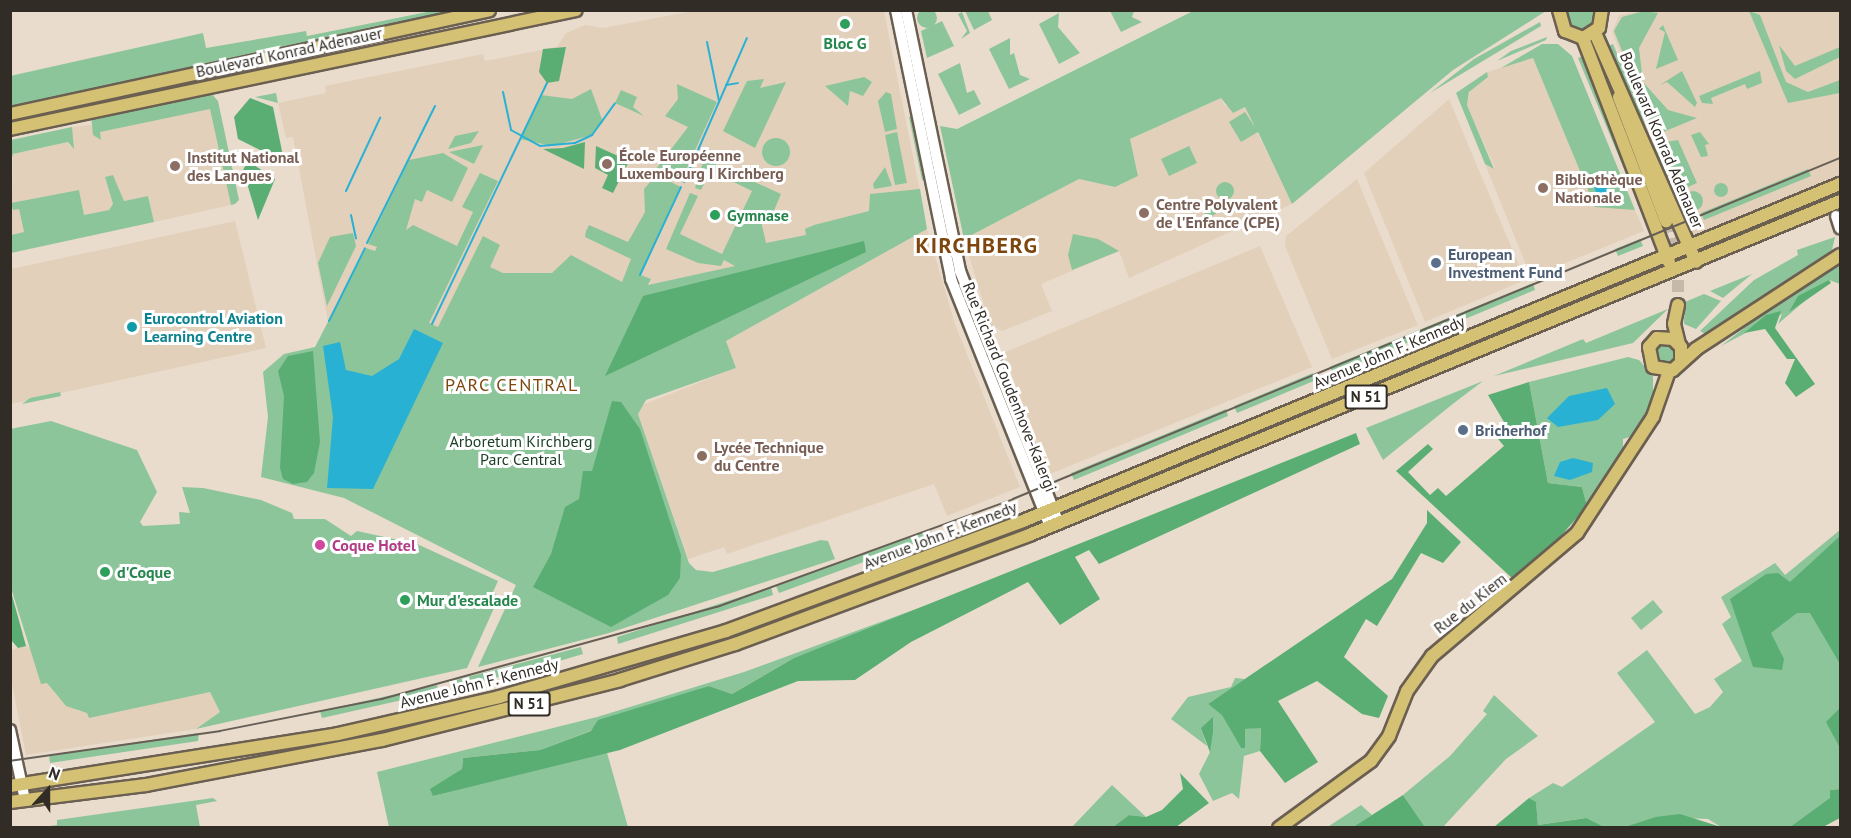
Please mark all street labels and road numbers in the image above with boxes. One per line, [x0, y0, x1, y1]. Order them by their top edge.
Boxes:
street label: Boulevard Konrad Adenauer [194, 23, 384, 81]
street label: Boulevard Konrad Adenauer [1616, 49, 1708, 231]
street label: Rue Richard Coudenhove-Kalergi [959, 279, 1061, 495]
street label: Avenue John F. Kennedy [1310, 311, 1468, 393]
road number: N 51 [1344, 385, 1388, 409]
street label: Avenue John F. Kennedy [860, 497, 1020, 573]
street label: Rue du Kiem [1430, 569, 1510, 637]
street label: Avenue John F. Kennedy [397, 654, 561, 712]
road number: N 51 [506, 692, 552, 716]

